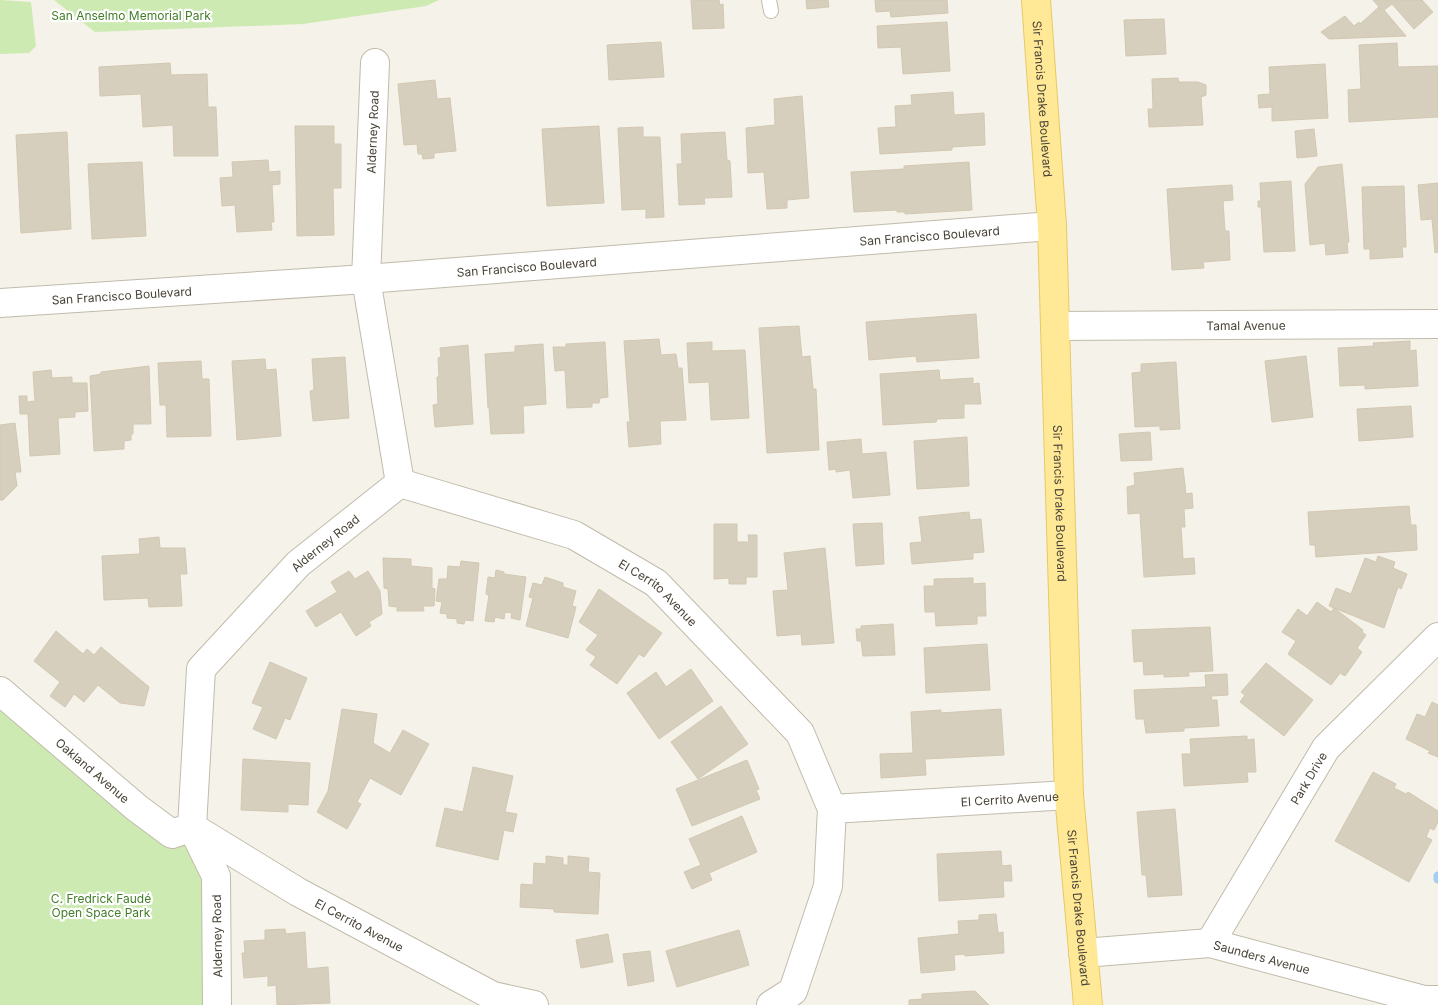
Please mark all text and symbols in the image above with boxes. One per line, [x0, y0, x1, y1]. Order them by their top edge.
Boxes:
park label: San Anselmo Memorial Park [51, 8, 211, 23]
street label: Sir Francis Drake Boulevard [1030, 20, 1056, 177]
street label: Alderney Road [363, 90, 381, 174]
street label: San Francisco Boulevard [859, 223, 1000, 248]
street label: San Francisco Boulevard [456, 254, 597, 279]
street label: San Francisco Boulevard [51, 283, 192, 307]
street label: Tamal Avenue [1206, 317, 1286, 333]
street label: Sir Francis Drake Boulevard [1050, 425, 1070, 582]
street label: Alderney Road [287, 511, 362, 575]
street label: El Cerrito Avenue [616, 555, 701, 629]
street label: Oakland Avenue [53, 735, 133, 806]
street label: Park Drive [1287, 749, 1330, 807]
street label: El Cerrito Avenue [960, 788, 1059, 809]
street label: Sir Francis Drake Boulevard [1065, 829, 1094, 986]
park label: C. Fredrick Faudé Open Space Park [51, 891, 151, 920]
street label: Alderney Road [209, 894, 225, 978]
street label: El Cerrito Avenue [313, 895, 406, 955]
street label: Saunders Avenue [1212, 937, 1312, 977]

